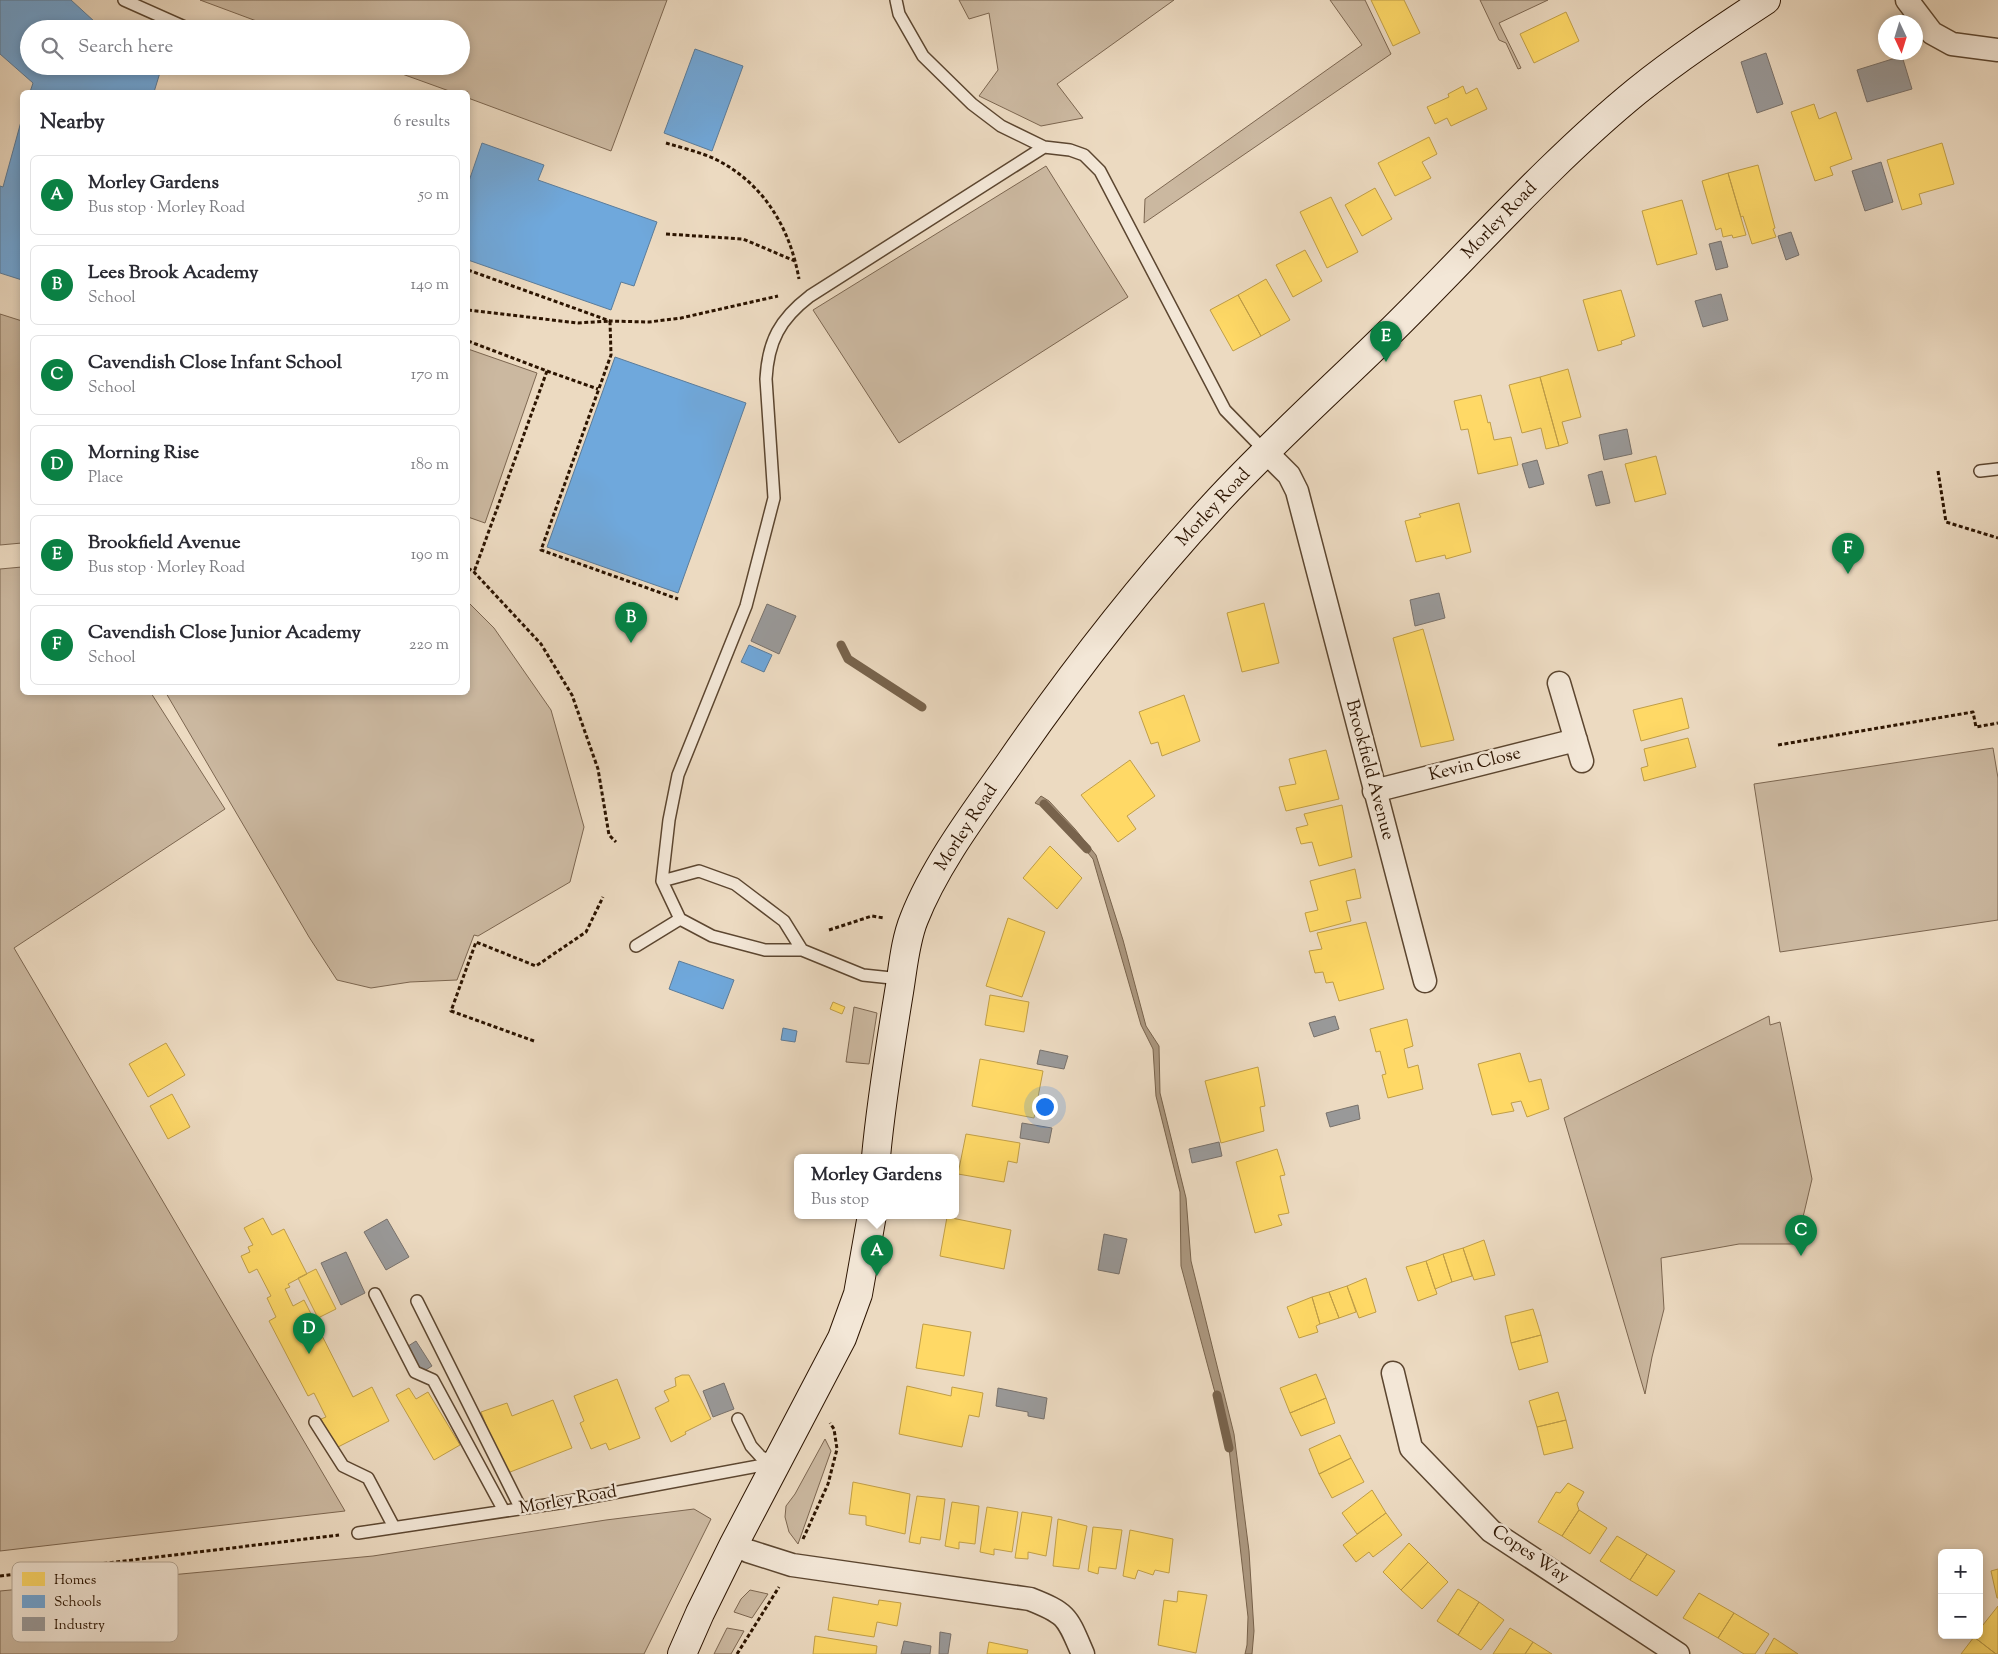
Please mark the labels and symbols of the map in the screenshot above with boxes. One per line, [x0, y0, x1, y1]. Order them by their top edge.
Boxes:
north arrow [1878, 15, 1923, 60]
street label: Morley Road [1456, 176, 1544, 266]
pin: E [1370, 321, 1402, 362]
street label: Morley Road [1171, 463, 1257, 553]
pin: F [1832, 533, 1864, 574]
pin: B [615, 602, 647, 643]
street label: Brookfield Avenue [1338, 697, 1400, 843]
street label: Kevin Close [1426, 741, 1524, 789]
street label: Morley Road [929, 779, 1005, 877]
your location [1032, 1094, 1058, 1120]
pin: C [1785, 1215, 1817, 1256]
pin: A [861, 1235, 893, 1276]
pin: D [293, 1313, 325, 1354]
street label: Morley Road [517, 1480, 619, 1522]
street label: Copes Way [1486, 1519, 1574, 1591]
legend [12, 1562, 178, 1642]
text: Homes [54, 1571, 96, 1591]
text: Schools [54, 1593, 101, 1613]
text: Industry [54, 1616, 105, 1636]

